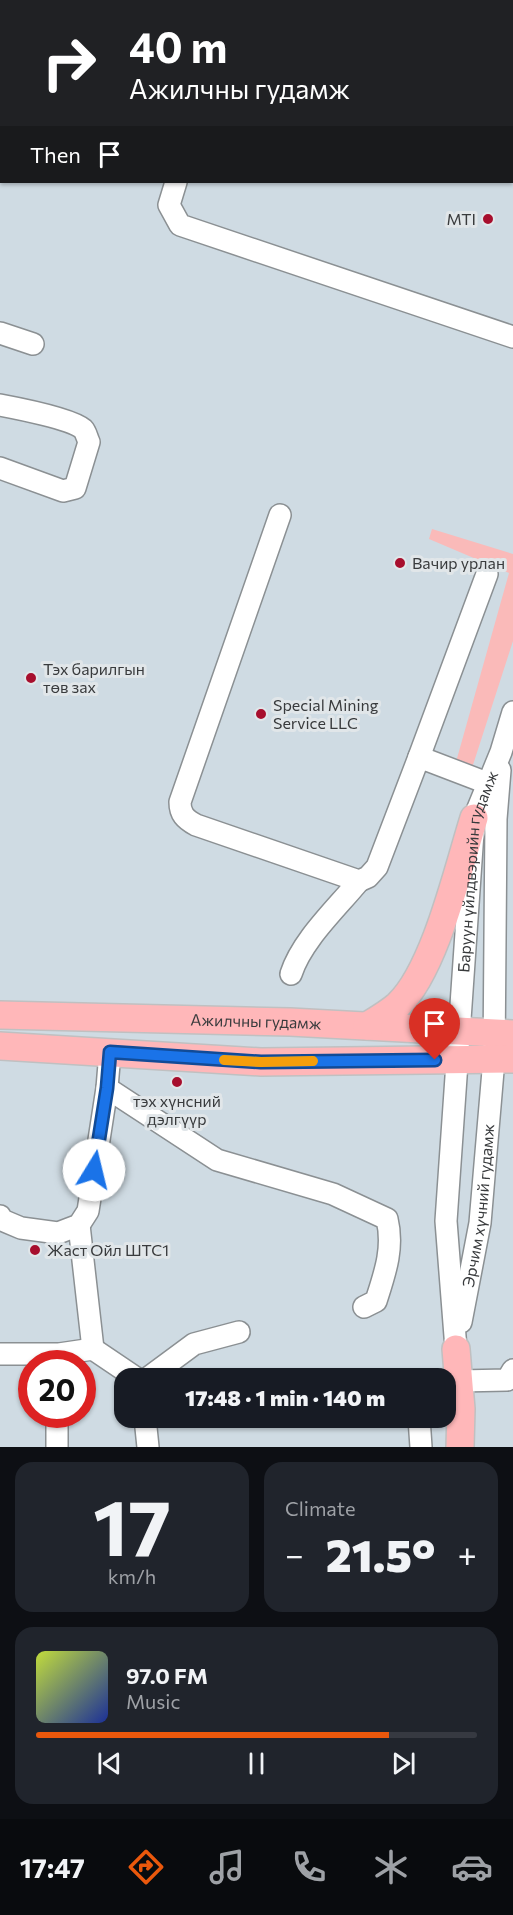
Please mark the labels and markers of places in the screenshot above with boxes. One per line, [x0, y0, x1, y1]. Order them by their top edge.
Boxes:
place label: MTI [447, 209, 476, 228]
marker: MTI [481, 212, 495, 226]
place label: Вачир урлан [412, 553, 505, 572]
marker: Вачир урлан [393, 556, 407, 570]
place label: Тэх барилгын төв зах [43, 659, 145, 696]
marker: Тэх барилгын төв зах [24, 671, 38, 685]
place label: Special Mining Service LLC [273, 695, 379, 732]
marker: Special Mining Service LLC [254, 707, 268, 721]
pin [409, 998, 460, 1060]
marker: тэх хүнсний дэлгүүр [170, 1075, 184, 1089]
place label: тэх хүнсний дэлгүүр [133, 1091, 221, 1128]
place label: Жаст Ойл ШТС1 [47, 1240, 169, 1259]
marker: Жаст Ойл ШТС1 [28, 1243, 42, 1257]

